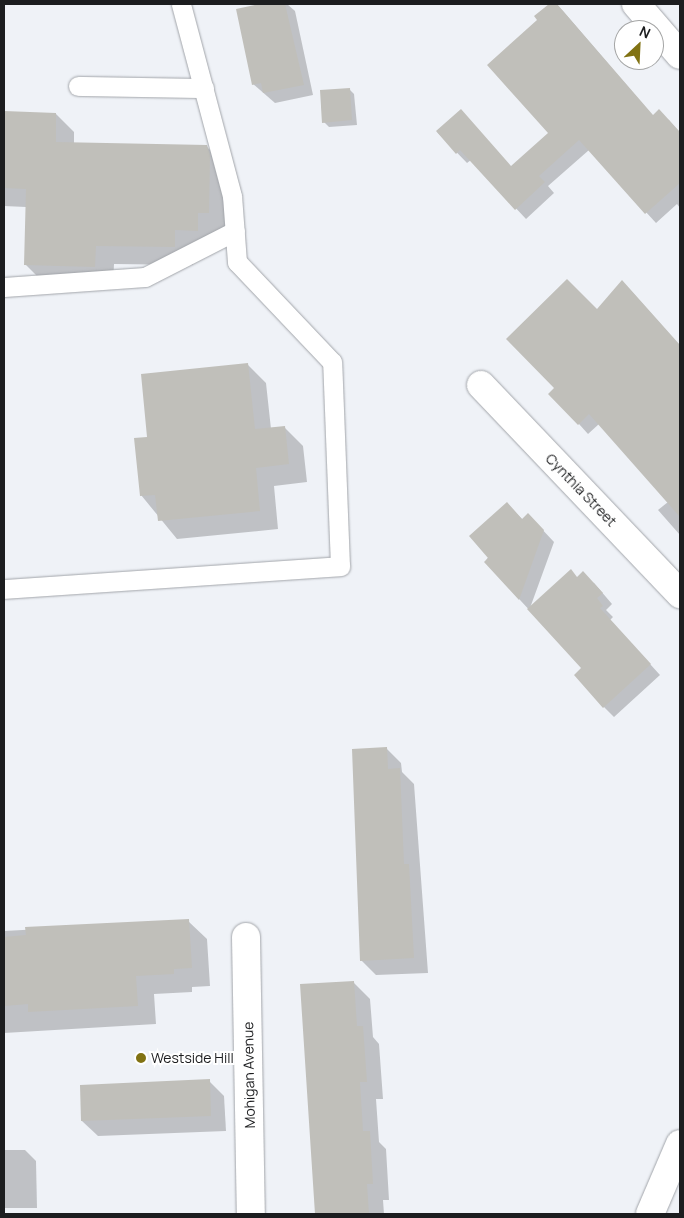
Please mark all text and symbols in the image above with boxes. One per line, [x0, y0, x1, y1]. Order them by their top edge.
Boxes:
north arrow [614, 20, 664, 70]
text: N [637, 21, 654, 43]
street label: Cynthia Street [542, 450, 620, 530]
street label: Mohigan Avenue [240, 1021, 258, 1129]
place label: Westside Hill [151, 1050, 234, 1066]
marker: Westside Hill [135, 1052, 147, 1064]

